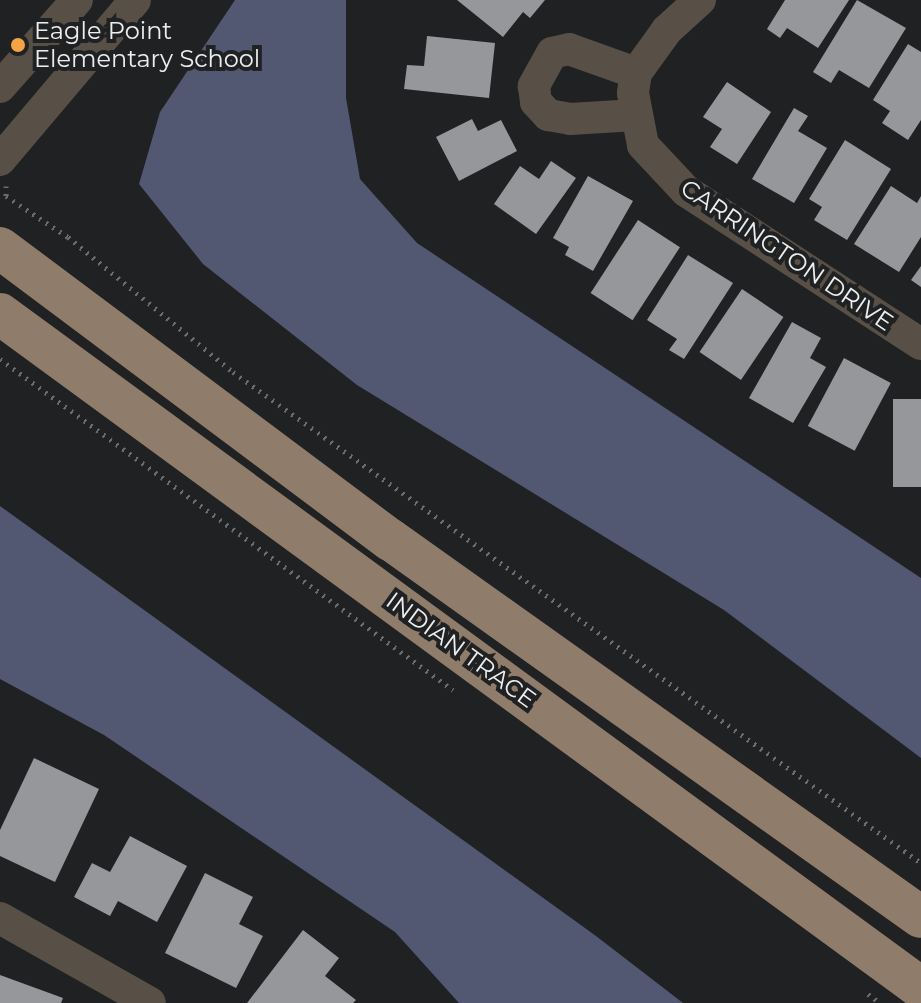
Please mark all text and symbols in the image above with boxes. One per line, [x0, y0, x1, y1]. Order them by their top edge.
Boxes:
place label: Eagle Point Elementary School [34, 17, 260, 73]
marker: Eagle Point Elementary School [9, 36, 27, 54]
street label: CARRINGTON DRIVE [675, 173, 899, 337]
street label: INDIAN TRACE [381, 586, 541, 714]

